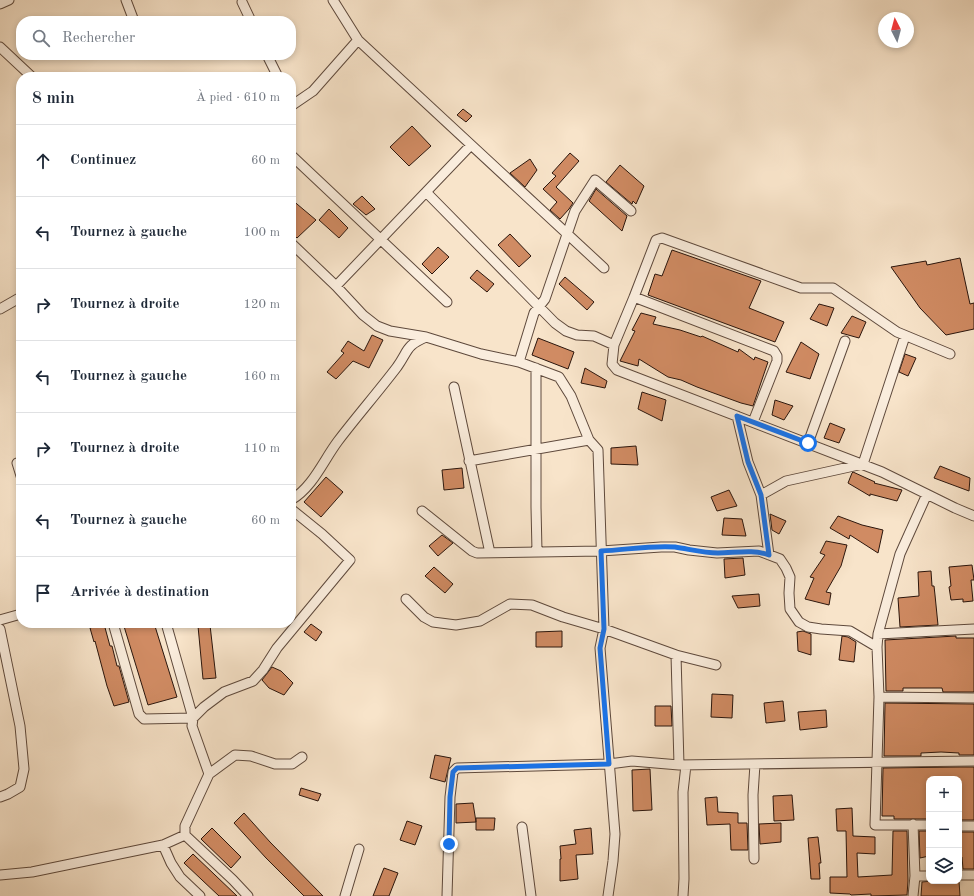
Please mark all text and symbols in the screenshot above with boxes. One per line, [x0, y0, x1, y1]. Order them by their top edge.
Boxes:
north arrow [878, 12, 914, 48]
search box [16, 16, 296, 60]
icon: search [30, 27, 52, 49]
text: Rechercher [62, 31, 135, 46]
text: 8 min [32, 90, 75, 107]
text: À pied · 610 m [196, 91, 280, 104]
icon: ahead [32, 150, 54, 172]
text: Continuez [70, 153, 136, 168]
text: 60 m [251, 154, 280, 167]
icon: left [32, 222, 54, 244]
text: Tournez à gauche [70, 225, 187, 240]
text: 100 m [243, 226, 280, 239]
icon: right [32, 294, 54, 316]
text: Tournez à droite [70, 297, 180, 312]
text: 120 m [243, 298, 280, 311]
icon: left [32, 366, 54, 388]
text: Tournez à gauche [70, 369, 187, 384]
text: 160 m [243, 370, 280, 383]
route start [799, 434, 817, 452]
icon: right [32, 438, 54, 460]
text: Tournez à droite [70, 441, 180, 456]
text: 110 m [243, 442, 280, 455]
icon: left [32, 510, 54, 532]
text: Tournez à gauche [70, 513, 187, 528]
text: 60 m [251, 514, 280, 527]
icon: arrive [32, 582, 54, 604]
text: Arrivée à destination [70, 585, 209, 600]
map controls [926, 776, 962, 884]
button: + [926, 776, 962, 812]
button: − [926, 812, 962, 848]
route end [440, 835, 458, 853]
button: layers [926, 848, 962, 884]

